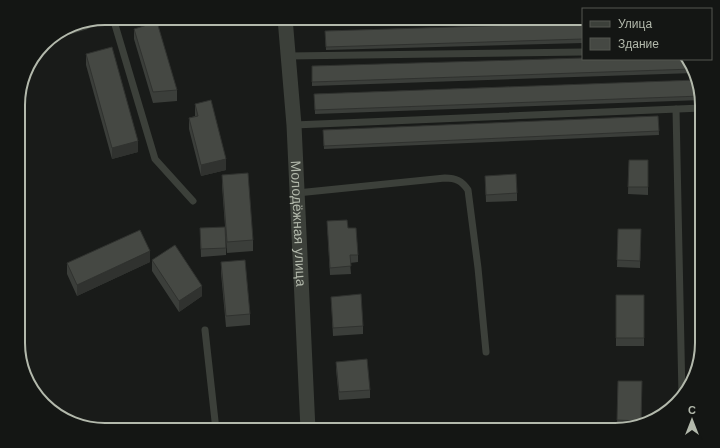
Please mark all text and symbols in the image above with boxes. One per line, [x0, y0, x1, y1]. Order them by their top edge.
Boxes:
legend [582, 8, 712, 60]
text: Улица [618, 17, 652, 31]
text: Здание [618, 37, 659, 51]
street label: Молодёжная улица [288, 160, 309, 287]
north arrow [672, 400, 712, 440]
text: С [688, 404, 696, 416]

